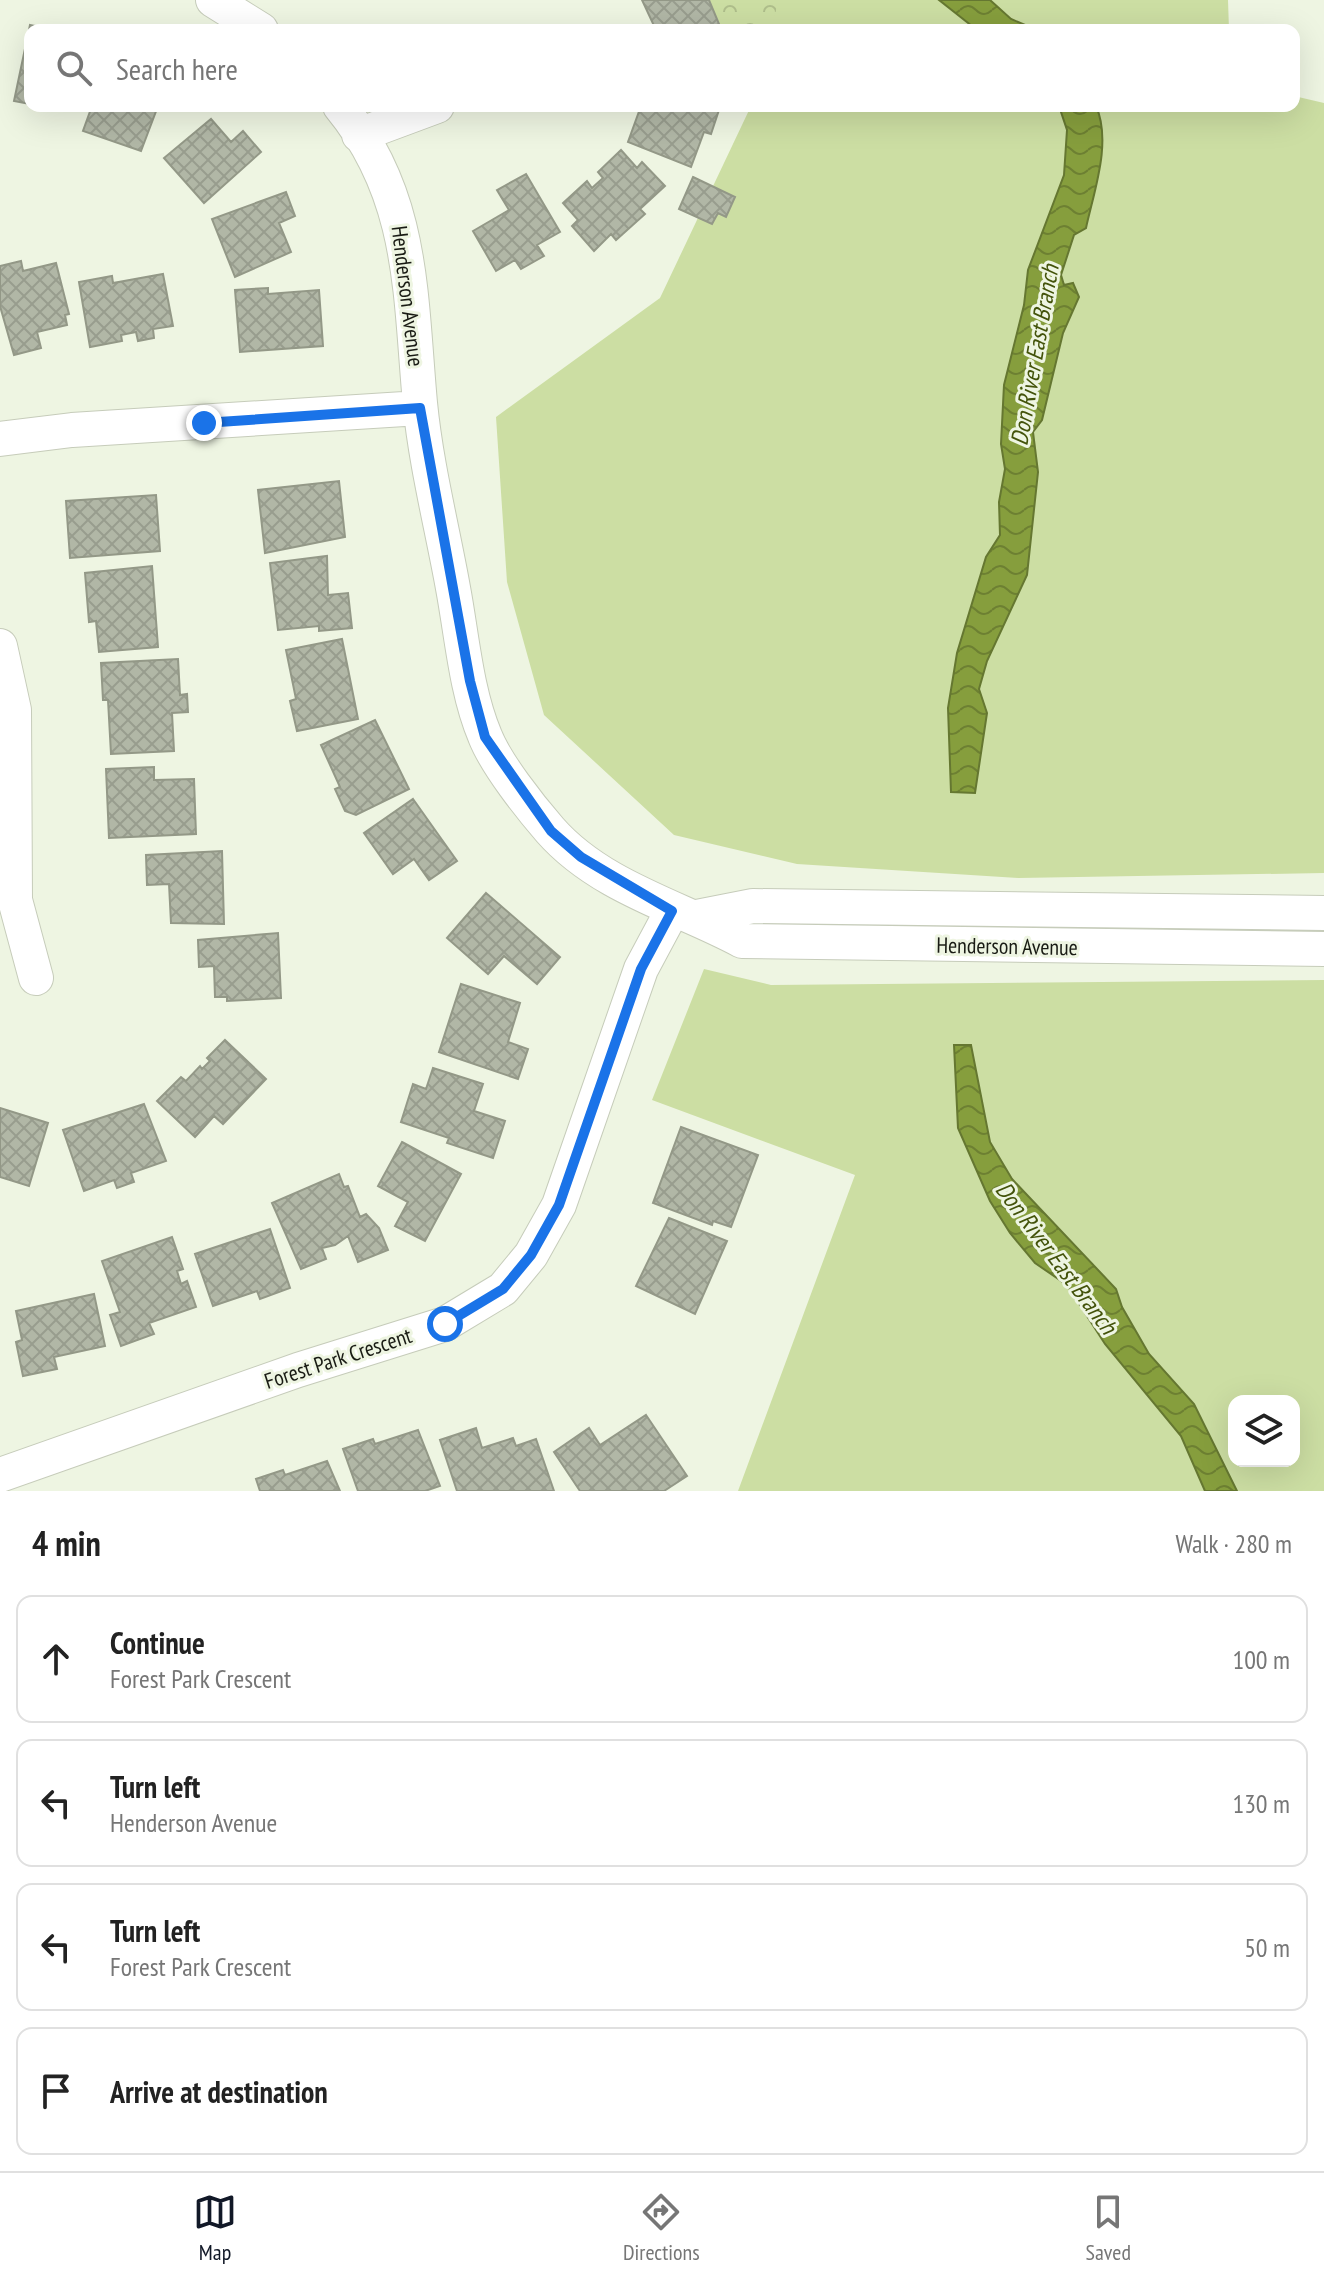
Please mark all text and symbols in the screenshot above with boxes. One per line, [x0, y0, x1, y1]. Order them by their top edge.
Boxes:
search box [24, 24, 1300, 112]
icon: search [52, 46, 96, 90]
text: Search here [116, 49, 238, 88]
street label: Henderson Avenue [385, 224, 431, 368]
water label: Don River East Branch [1003, 261, 1066, 448]
route end [186, 405, 222, 441]
street label: Henderson Avenue [936, 931, 1078, 961]
water label: Don River East Branch [989, 1175, 1125, 1341]
route start [427, 1306, 463, 1342]
street label: Forest Park Crescent [261, 1321, 415, 1395]
map controls [1228, 1395, 1300, 1467]
button: layers [1228, 1395, 1300, 1467]
text: 4 min [32, 1521, 101, 1565]
text: Walk · 280 m [1175, 1527, 1292, 1560]
text: Continue [110, 1623, 205, 1662]
icon: ahead [34, 1637, 78, 1681]
text: 100 m [1232, 1643, 1290, 1676]
text: Forest Park Crescent [110, 1662, 291, 1695]
text: Turn left [110, 1767, 200, 1806]
icon: left [34, 1781, 78, 1825]
text: 130 m [1232, 1787, 1290, 1820]
text: Henderson Avenue [110, 1806, 277, 1839]
text: Turn left [110, 1911, 200, 1950]
icon: left [34, 1925, 78, 1969]
text: 50 m [1244, 1931, 1290, 1964]
text: Forest Park Crescent [110, 1950, 291, 1983]
icon: arrive [34, 2069, 78, 2113]
text: Arrive at destination [110, 2072, 328, 2111]
tab: Map [193, 2190, 237, 2266]
tab: Directions [623, 2190, 700, 2266]
tab: Saved [1086, 2190, 1131, 2266]

